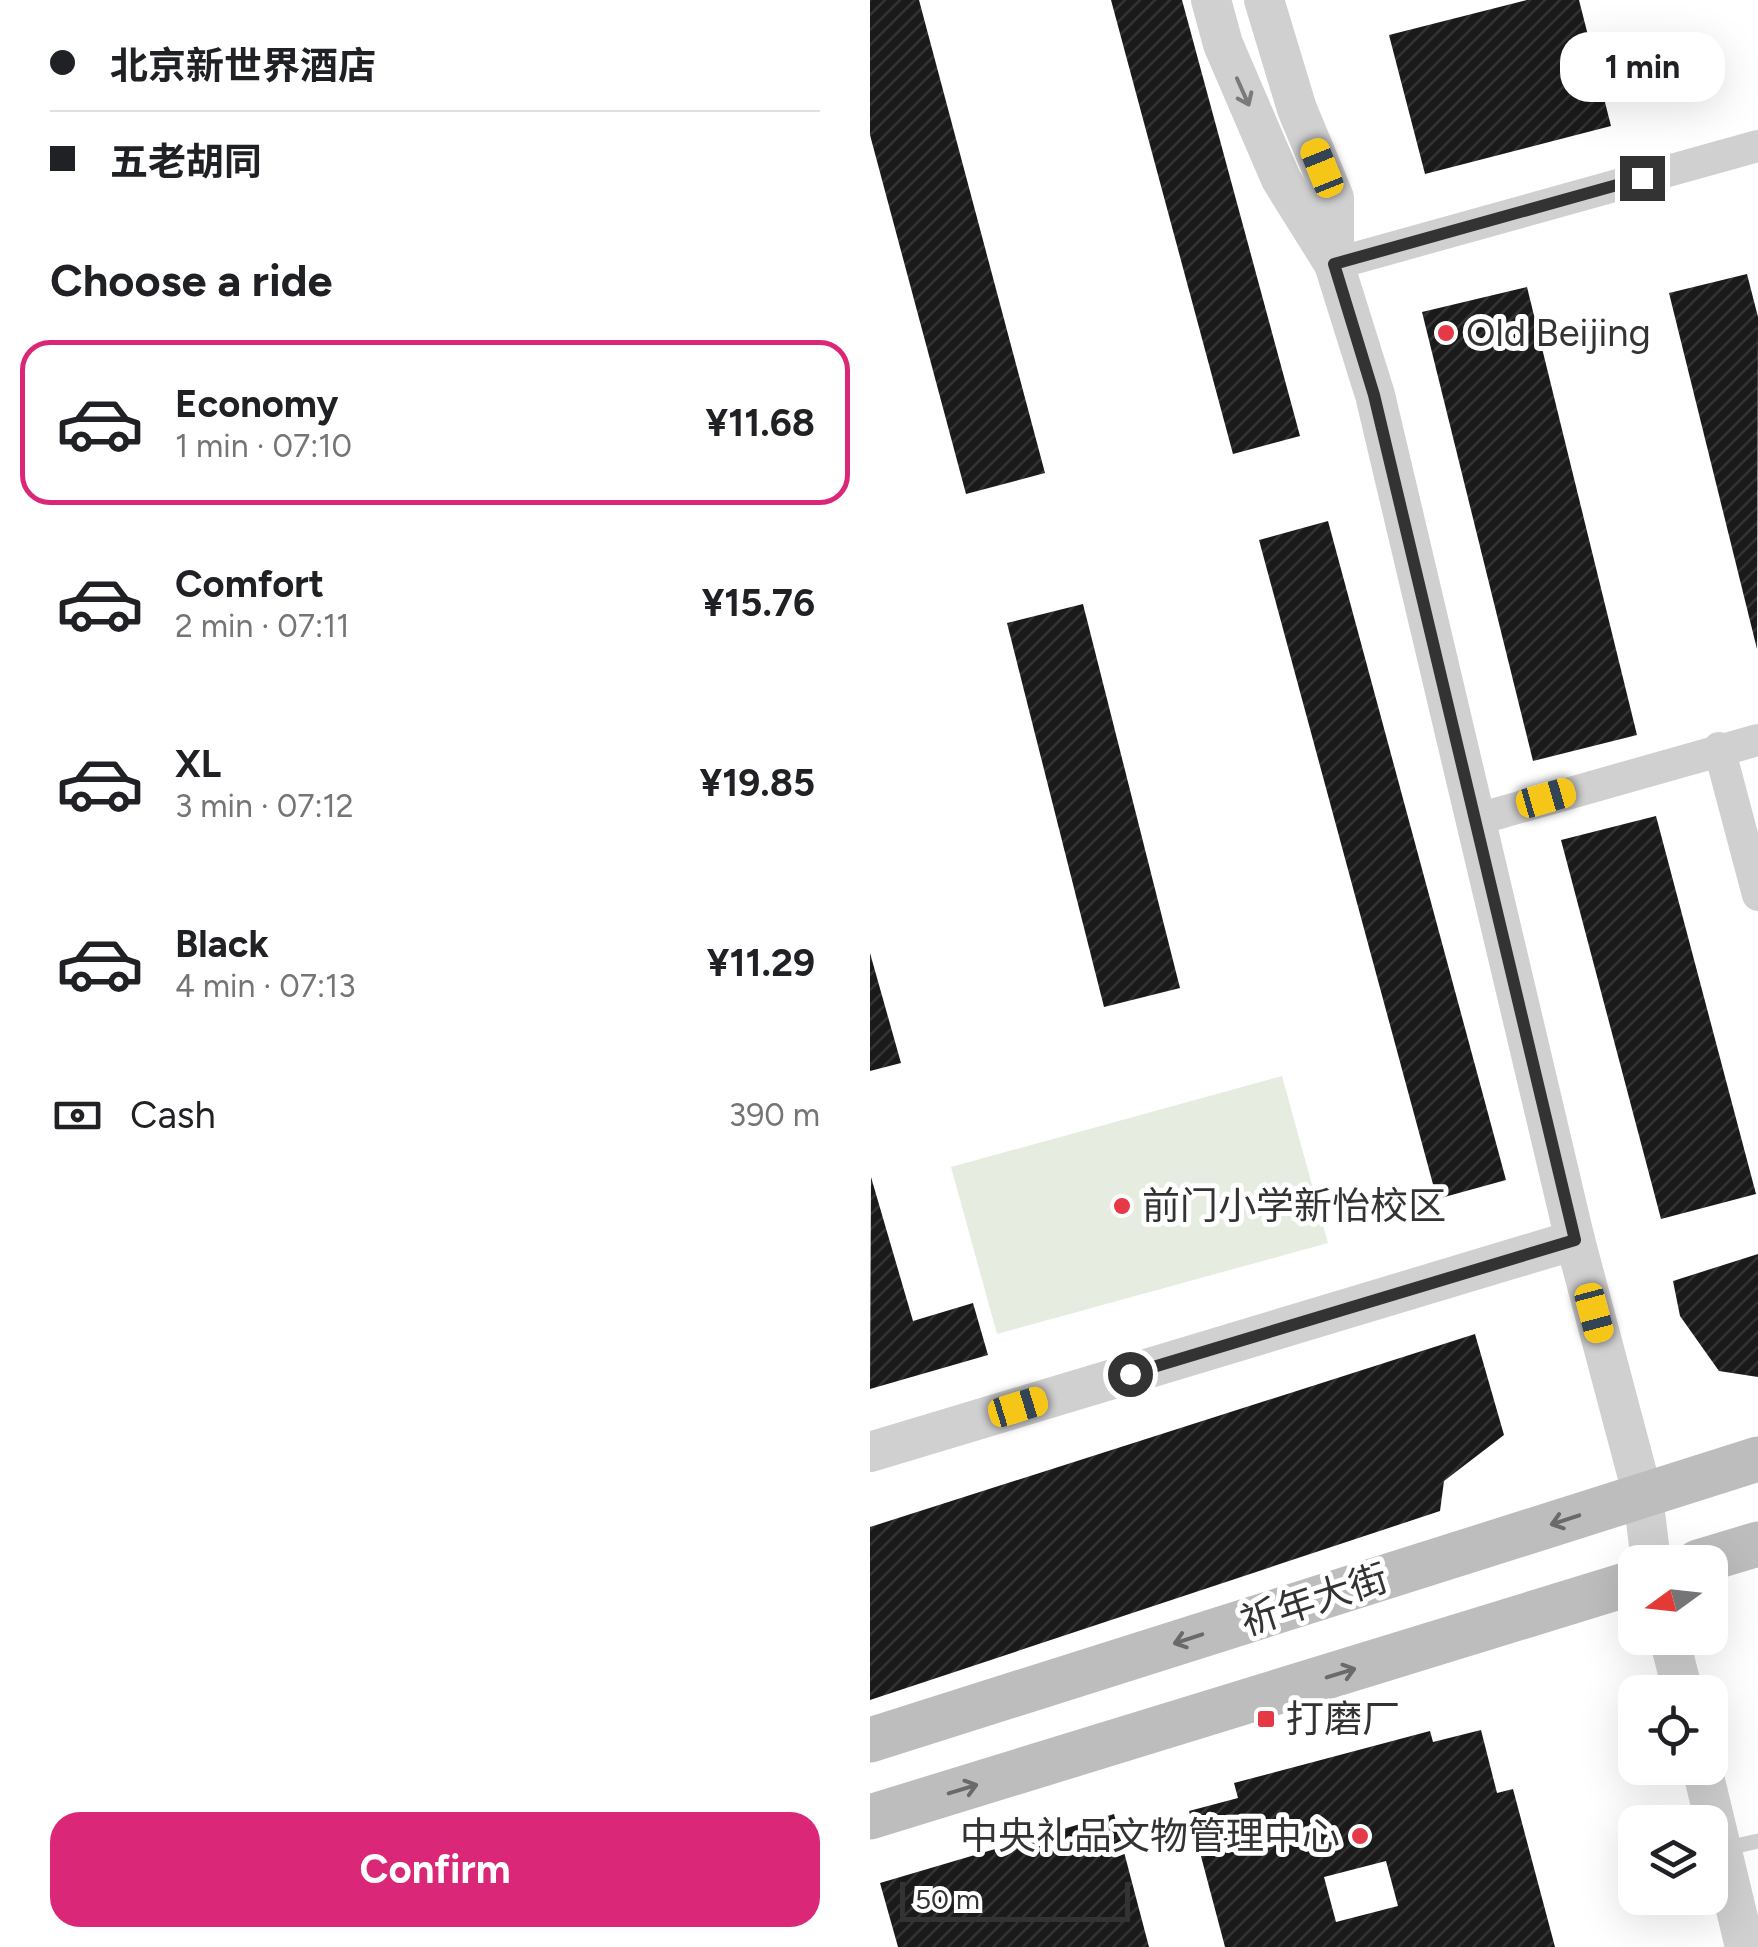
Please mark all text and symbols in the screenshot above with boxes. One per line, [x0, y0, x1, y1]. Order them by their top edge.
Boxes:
callout: 1 min [1560, 33, 1724, 103]
text: 北京新世界酒店 [110, 43, 376, 89]
text: 1 min [1605, 48, 1680, 86]
one-way arrow [1235, 76, 1253, 107]
car [1297, 135, 1347, 201]
text: 五老胡同 [110, 139, 262, 185]
route end [1620, 156, 1665, 201]
text: Choose a ride [50, 253, 332, 307]
place label: Old Beijing [1466, 310, 1651, 356]
marker: Old Beijing [1435, 322, 1457, 344]
icon: car [55, 378, 145, 468]
text: Economy [175, 381, 338, 427]
text: ¥11.68 [706, 400, 815, 446]
text: 1 min · 07:10 [175, 427, 352, 465]
icon: car [55, 558, 145, 648]
text: Comfort [175, 561, 324, 607]
text: ¥15.76 [702, 580, 815, 626]
text: 2 min · 07:11 [175, 607, 349, 645]
icon: car [55, 738, 145, 828]
text: XL [175, 741, 221, 787]
text: ¥19.85 [700, 760, 815, 806]
car [1513, 775, 1579, 821]
text: 3 min · 07:12 [175, 787, 354, 825]
icon: car [55, 918, 145, 1008]
text: Black [175, 921, 269, 967]
text: ¥11.29 [707, 940, 815, 986]
text: 4 min · 07:13 [175, 967, 356, 1005]
icon: cash [50, 1088, 105, 1143]
text: Cash [130, 1092, 216, 1138]
text: 390 m [729, 1096, 820, 1134]
place label: 前门小学新怡校区 [1142, 1183, 1446, 1229]
marker: 前门小学新怡校区 [1111, 1195, 1133, 1217]
car [1572, 1280, 1616, 1346]
route start [1108, 1352, 1153, 1397]
car [985, 1384, 1051, 1430]
one-way arrow [1550, 1513, 1581, 1531]
north arrow [1618, 1545, 1728, 1655]
map controls [1618, 1545, 1728, 1915]
street label: 祈年大街 [1235, 1555, 1393, 1645]
one-way arrow [1173, 1632, 1205, 1650]
one-way arrow [1325, 1663, 1356, 1681]
button: locate [1618, 1675, 1728, 1785]
place label: 打磨厂 [1286, 1696, 1400, 1742]
marker: 打磨厂 [1255, 1708, 1277, 1730]
one-way arrow [947, 1778, 979, 1796]
button: layers [1618, 1805, 1728, 1915]
button: Confirm [50, 1812, 820, 1927]
place label: 中央礼品文物管理中心 [960, 1813, 1340, 1859]
marker: 中央礼品文物管理中心 [1349, 1825, 1371, 1847]
scale bar [900, 1877, 1130, 1922]
text: 50 m [915, 1882, 980, 1916]

